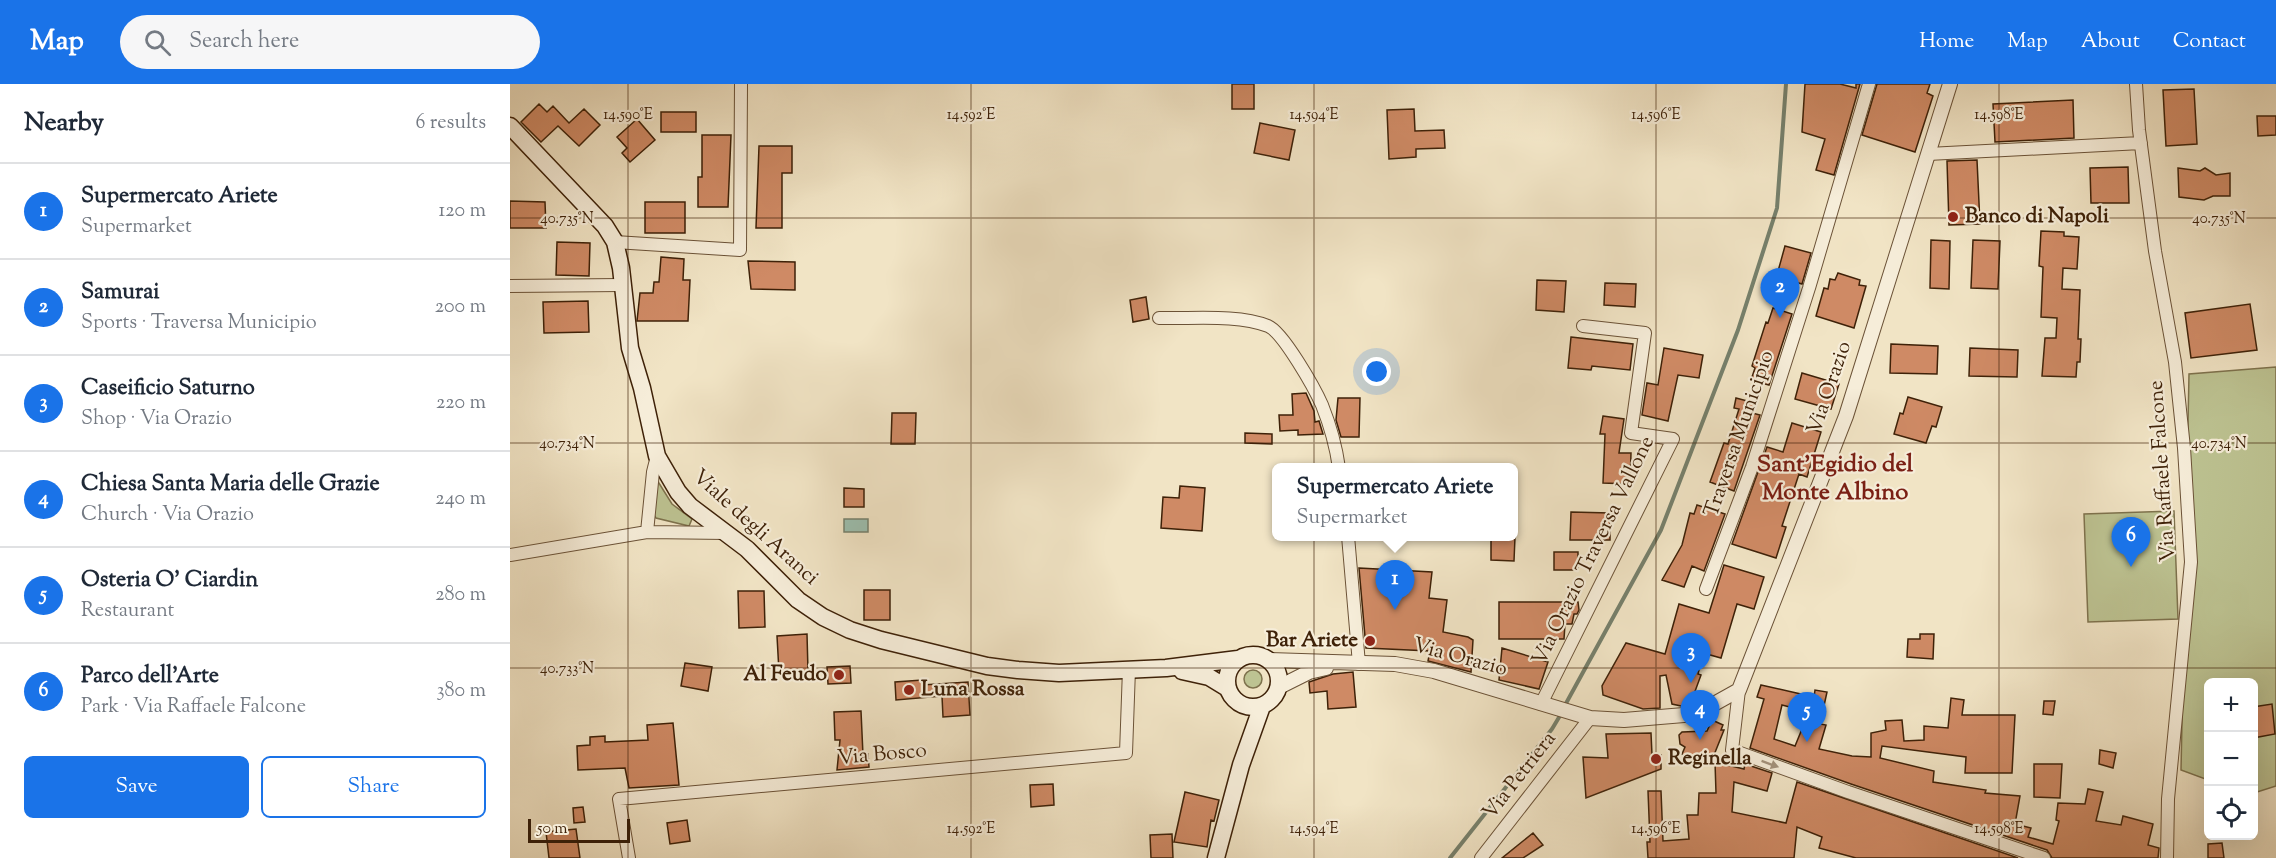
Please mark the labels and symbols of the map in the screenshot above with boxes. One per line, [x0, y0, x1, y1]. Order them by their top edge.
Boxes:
text: 14.590°E [603, 105, 653, 126]
text: 14.592°E [947, 105, 995, 126]
text: 14.594°E [1289, 105, 1339, 126]
text: 14.596°E [1631, 105, 1681, 126]
text: 14.598°E [1974, 105, 2024, 126]
place label: Banco di Napoli [1965, 202, 2109, 232]
text: 40.735°N [540, 209, 594, 230]
text: 40.735°N [2192, 209, 2246, 230]
marker: Banco di Napoli [1946, 210, 1960, 224]
pin: 2 [1760, 268, 1800, 318]
street label: Via Orazio [1800, 337, 1860, 439]
street label: Traversa Municipio [1697, 347, 1783, 521]
your location [1362, 357, 1391, 386]
street label: Via Raffaele Falcone [2142, 379, 2184, 563]
street label: Via Orazio Traversa Vallone [1525, 431, 1663, 671]
text: 40.734°N [539, 434, 595, 455]
text: 40.734°N [2191, 434, 2247, 455]
district label: Sant'Egidio del Monte Albino [1757, 448, 1913, 510]
street label: Viale degli Aranci [685, 463, 825, 593]
pin: 6 [2112, 518, 2150, 567]
pin: 1 [1376, 560, 1414, 610]
place label: Bar Ariete [1266, 626, 1358, 656]
street label: Via Orazio [1409, 631, 1511, 685]
marker: Bar Ariete [1363, 634, 1377, 648]
pin: 3 [1672, 634, 1710, 683]
text: 40.733°N [540, 659, 594, 680]
place label: Al Feudo [743, 660, 828, 690]
marker: Al Feudo [832, 668, 846, 682]
place label: Luna Rossa [921, 675, 1025, 705]
marker: Luna Rossa [902, 683, 916, 697]
pin: 4 [1680, 690, 1720, 740]
pin: 5 [1788, 692, 1826, 742]
street label: Via Petriera [1476, 725, 1564, 826]
street label: Via Bosco [836, 736, 928, 774]
place label: Reginella [1668, 744, 1752, 774]
marker: Reginella [1649, 752, 1663, 766]
one-way arrow [1761, 759, 1779, 769]
scale bar [528, 816, 630, 844]
text: 14.592°E [947, 819, 995, 840]
text: 14.594°E [1289, 819, 1339, 840]
text: 14.596°E [1631, 819, 1681, 840]
text: 14.598°E [1974, 819, 2024, 840]

